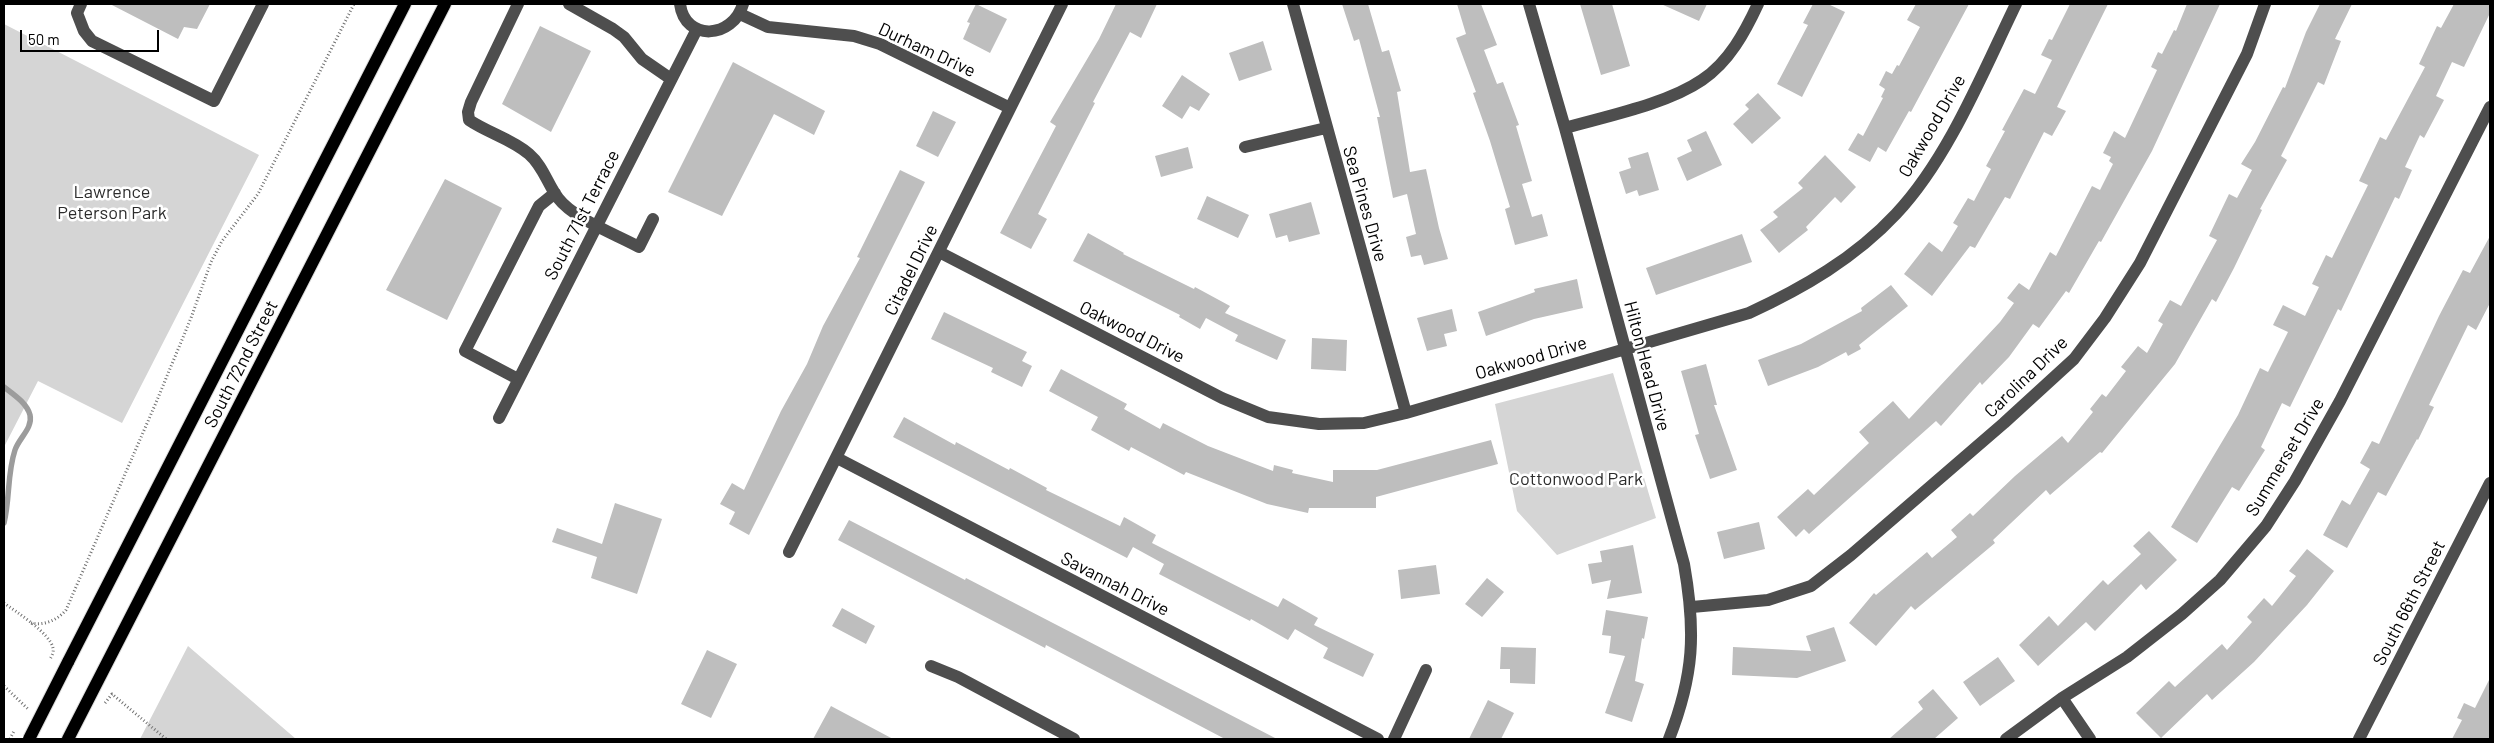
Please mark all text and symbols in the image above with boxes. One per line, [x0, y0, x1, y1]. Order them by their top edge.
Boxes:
street label: Durham Drive [875, 18, 979, 82]
scale bar [22, 20, 161, 52]
text: 50 m [28, 30, 60, 48]
street label: Oakwood Drive [1894, 71, 1970, 181]
street label: Sea Pines Drive [1338, 144, 1392, 264]
street label: South 71st Terrace [540, 146, 624, 284]
park label: Lawrence Peterson Park [57, 181, 167, 223]
street label: Citadel Drive [880, 221, 942, 319]
street label: Oakwood Drive [1076, 296, 1188, 368]
street label: South 72nd Street [200, 297, 282, 431]
street label: Hilton Head Drive [1619, 299, 1675, 433]
street label: Oakwood Drive [1473, 332, 1589, 384]
street label: Carolina Drive [1980, 332, 2072, 422]
street label: Summerset Drive [2241, 394, 2329, 520]
park label: Cottonwood Park [1509, 468, 1643, 490]
street label: South 66th Street [2368, 537, 2450, 669]
street label: Savannah Drive [1057, 547, 1173, 621]

